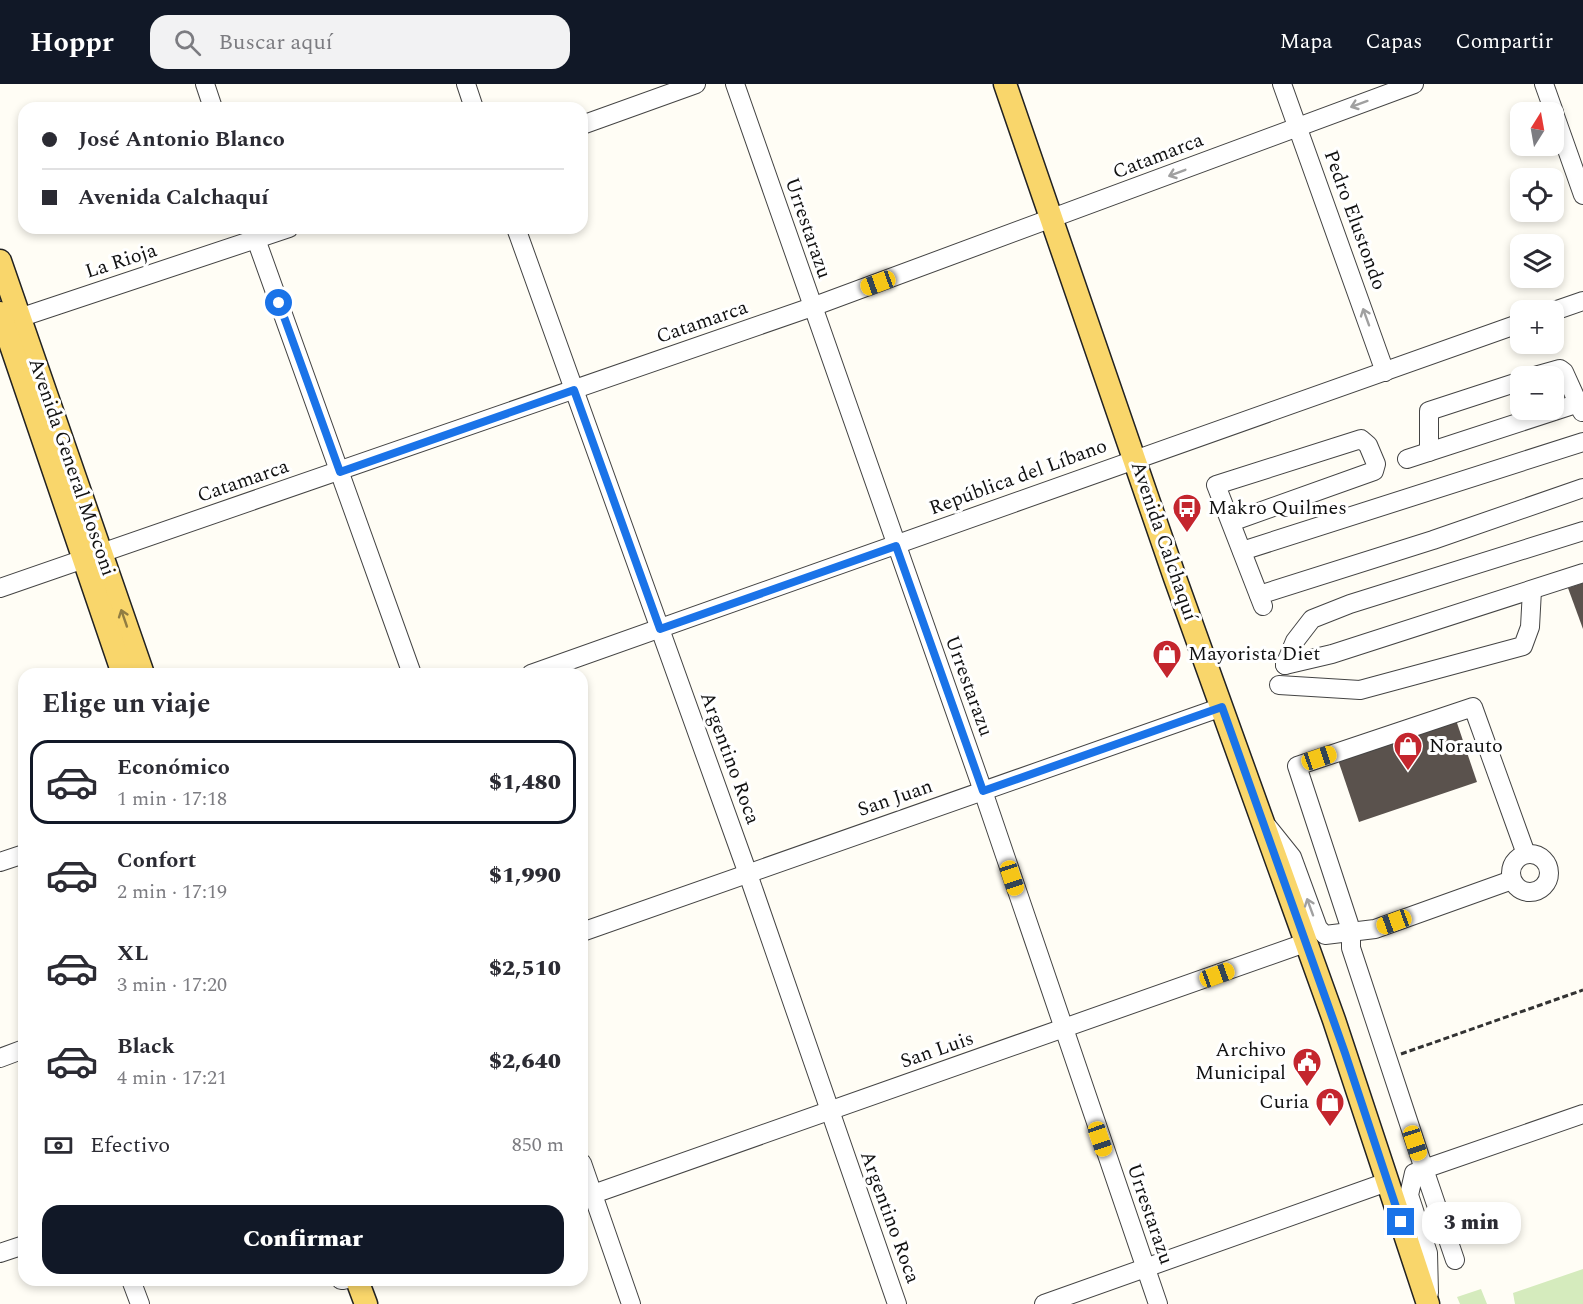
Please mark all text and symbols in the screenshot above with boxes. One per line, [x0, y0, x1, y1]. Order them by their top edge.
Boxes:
search box [150, 15, 570, 69]
text: Hoppr [30, 21, 114, 64]
icon: search [171, 26, 204, 59]
text: Buscar aquí [219, 26, 333, 59]
text: Mapa [1280, 26, 1333, 58]
text: Capas [1366, 26, 1422, 58]
text: Compartir [1455, 26, 1553, 58]
one-way arrow [1351, 100, 1369, 111]
north arrow [1510, 102, 1564, 156]
map controls [1510, 102, 1564, 420]
text: José Antonio Blanco [78, 123, 285, 156]
street label: Catamarca [1108, 125, 1208, 187]
street label: Pedro Elustondo [1316, 146, 1394, 294]
one-way arrow [1168, 168, 1187, 179]
button: locate [1510, 168, 1564, 222]
street label: Urrestarazu [777, 173, 839, 283]
text: Avenida Calchaquí [78, 181, 269, 214]
button: layers [1510, 234, 1564, 288]
street label: La Rioja [81, 235, 161, 287]
car [858, 268, 898, 298]
route start [265, 289, 292, 316]
street label: Catamarca [652, 292, 752, 352]
button: + [1510, 300, 1564, 354]
one-way arrow [1359, 308, 1370, 326]
street label: Avenida General Mosconi [21, 354, 123, 580]
button: − [1510, 366, 1564, 420]
street label: República del Líbano [925, 431, 1111, 523]
street label: Catamarca [193, 451, 293, 511]
street label: Avenida Calchaquí [1123, 457, 1206, 625]
bus stop icon: Makro Quilmes [1171, 492, 1203, 534]
place label: Makro Quilmes [1208, 493, 1347, 523]
one-way arrow [117, 609, 128, 628]
street label: Urrestarazu [937, 631, 1001, 741]
shop icon: Mayorista Diet [1151, 638, 1183, 680]
place label: Mayorista Diet [1188, 639, 1320, 669]
text: Elige un viaje [42, 683, 210, 725]
street label: Argentino Roca [692, 687, 768, 829]
shop icon: Norauto [1392, 730, 1424, 772]
place label: Norauto [1429, 731, 1503, 761]
car [1299, 744, 1339, 772]
text: Económico [117, 751, 230, 784]
icon: car [45, 755, 99, 809]
text: $1,480 [489, 766, 561, 799]
street label: San Juan [853, 771, 937, 825]
text: 1 min · 17:18 [117, 784, 227, 814]
text: Confort [117, 844, 196, 877]
icon: car [45, 848, 99, 902]
car [998, 858, 1026, 898]
text: $1,990 [489, 859, 561, 892]
text: 2 min · 17:19 [117, 877, 227, 907]
one-way arrow [1304, 898, 1315, 917]
car [1374, 907, 1414, 937]
text: XL [117, 937, 148, 970]
icon: car [45, 941, 99, 995]
text: $2,510 [489, 952, 561, 985]
car [1197, 960, 1237, 990]
text: 3 min · 17:20 [117, 970, 227, 1000]
street label: San Luis [896, 1023, 978, 1077]
text: Black [117, 1030, 175, 1063]
icon: car [45, 1034, 99, 1088]
place label: Archivo Municipal [1195, 1035, 1286, 1088]
text: $2,640 [489, 1045, 561, 1078]
public building icon: Archivo Municipal [1291, 1046, 1323, 1088]
text: 4 min · 17:21 [117, 1063, 227, 1093]
shop icon: Curia [1314, 1086, 1346, 1128]
place label: Curia [1259, 1087, 1309, 1117]
car [1086, 1119, 1114, 1159]
car [1401, 1123, 1429, 1163]
icon: cash [42, 1129, 75, 1162]
text: Efectivo [90, 1129, 170, 1162]
text: 850 m [512, 1130, 564, 1160]
street label: Argentino Roca [852, 1146, 928, 1288]
street label: Urrestarazu [1119, 1159, 1181, 1269]
callout: 3 min [1422, 1201, 1521, 1243]
button: Confirmar [42, 1205, 564, 1274]
route end [1387, 1208, 1414, 1235]
text: 3 min [1444, 1208, 1499, 1238]

